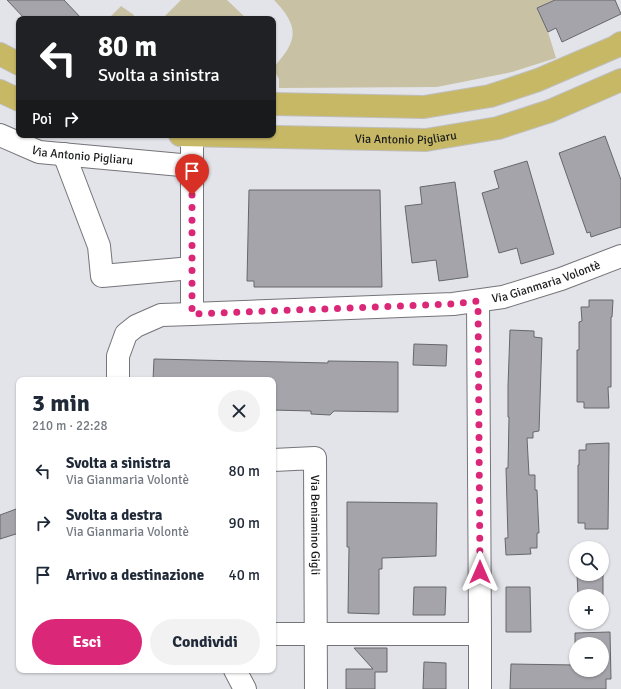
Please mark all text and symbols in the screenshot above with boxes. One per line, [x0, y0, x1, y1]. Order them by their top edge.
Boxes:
text: 80 m [98, 30, 157, 64]
icon: left [32, 32, 84, 84]
text: Svolta a sinistra [98, 64, 220, 86]
icon: right [60, 108, 82, 130]
text: Poi [32, 110, 52, 128]
street label: Via Antonio Pigliaru [355, 128, 458, 148]
street label: Via Antonio Pigliaru [29, 142, 134, 168]
pin [175, 154, 209, 195]
icon: arrive [181, 160, 203, 182]
street label: Via Gianmaria Volontè [491, 257, 602, 306]
text: 3 min [32, 388, 90, 418]
button: close [218, 390, 260, 432]
text: 210 m · 22:28 [32, 418, 108, 434]
text: Svolta a sinistra [66, 454, 171, 472]
icon: left [32, 460, 54, 482]
text: 80 m [229, 462, 260, 480]
text: Via Gianmaria Volontè [66, 472, 189, 488]
street label: Via Beniamino Gigli [308, 475, 323, 575]
text: Svolta a destra [66, 506, 162, 524]
icon: right [32, 512, 54, 534]
text: 90 m [229, 514, 260, 532]
text: Via Gianmaria Volontè [66, 524, 189, 540]
map controls [569, 541, 609, 677]
button: search [569, 541, 609, 581]
position arrow [459, 551, 501, 593]
icon: arrive [32, 564, 54, 586]
text: Arrivo a destinazione [66, 566, 204, 584]
text: 40 m [229, 566, 260, 584]
button: + [569, 589, 609, 629]
button: Esci [32, 619, 142, 665]
button: Condividi [150, 619, 260, 665]
button: − [569, 637, 609, 677]

